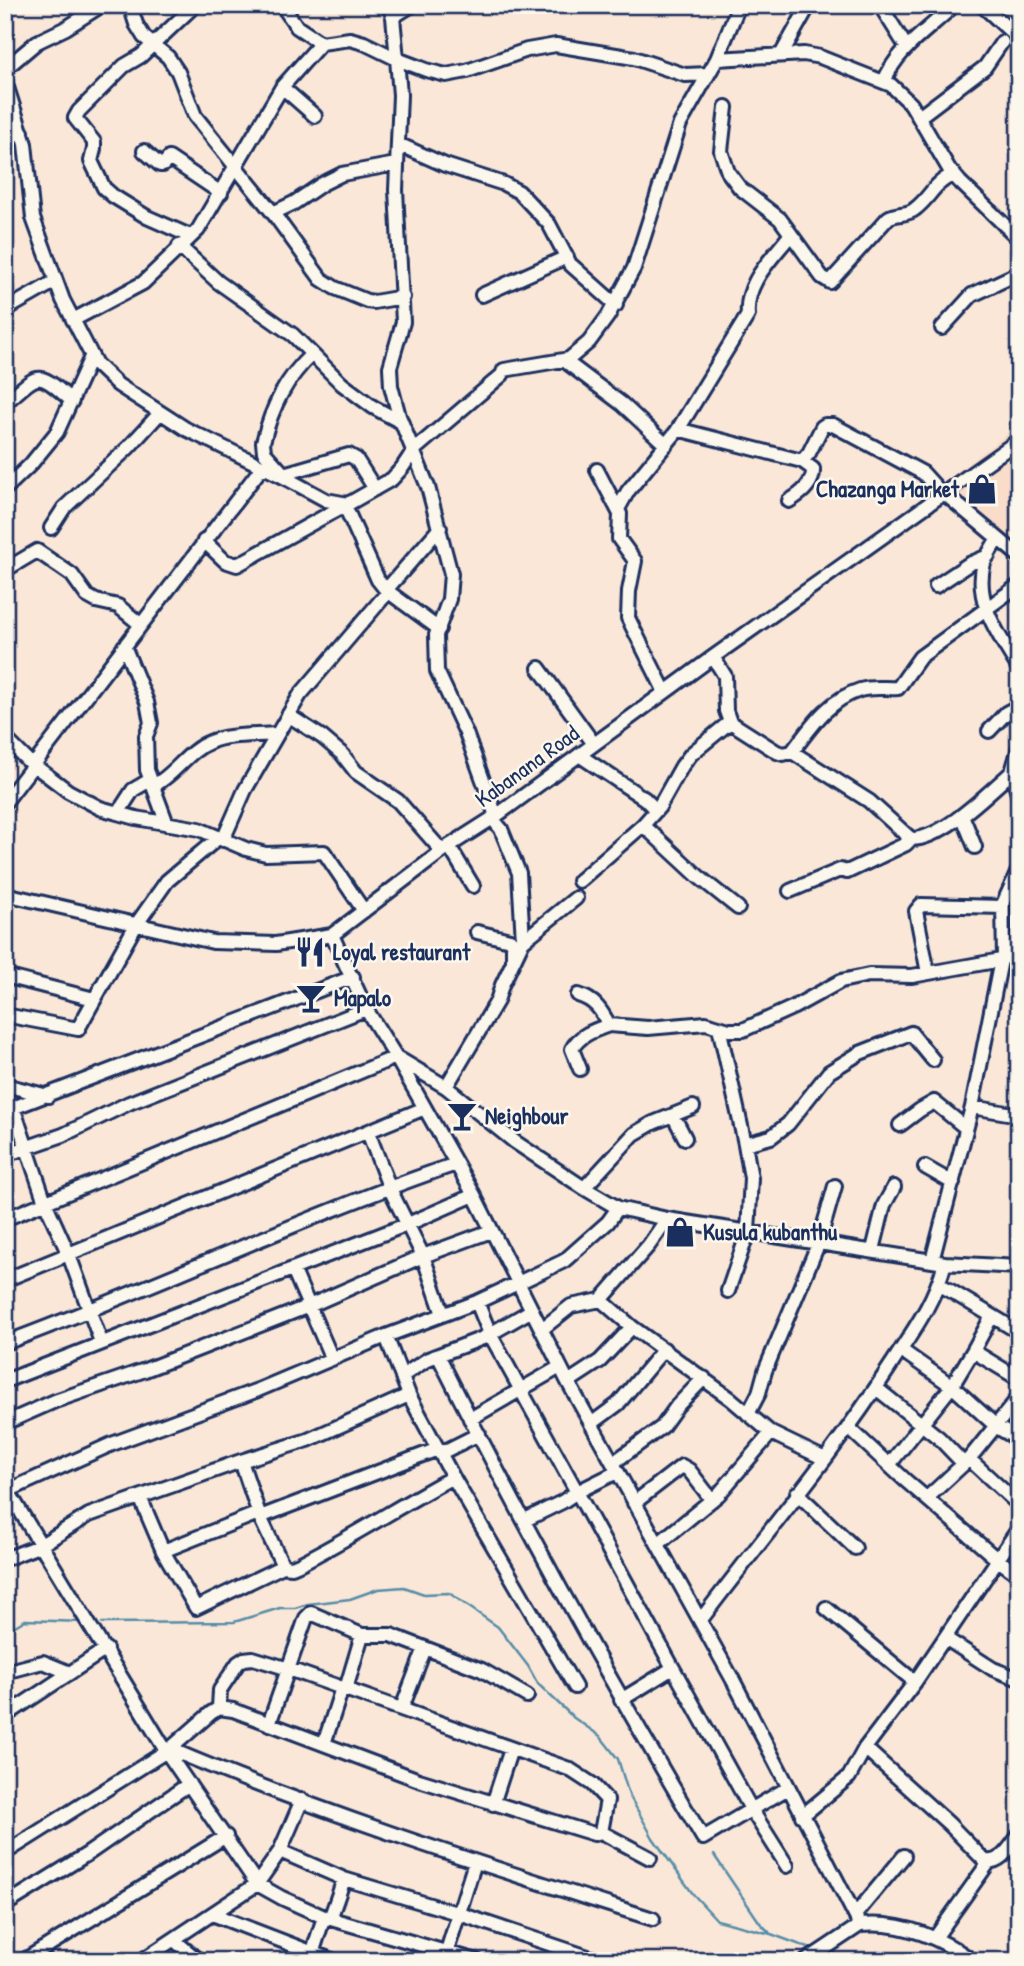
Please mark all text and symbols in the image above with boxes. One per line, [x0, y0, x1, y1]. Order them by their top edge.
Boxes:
shop icon: Chazanga Market [965, 472, 999, 506]
place label: Chazanga Market [816, 473, 960, 505]
street label: Kabanana Road [469, 717, 585, 814]
restaurant icon: Loyal restaurant [293, 935, 327, 969]
place label: Loyal restaurant [333, 936, 471, 968]
bar icon: Mapalo [294, 981, 328, 1015]
place label: Mapalo [334, 982, 392, 1014]
bar icon: Neighbour [445, 1099, 479, 1133]
place label: Neighbour [485, 1100, 568, 1132]
shop icon: Kusula kubanthu [663, 1215, 697, 1249]
place label: Kusula kubanthu [703, 1216, 838, 1247]

